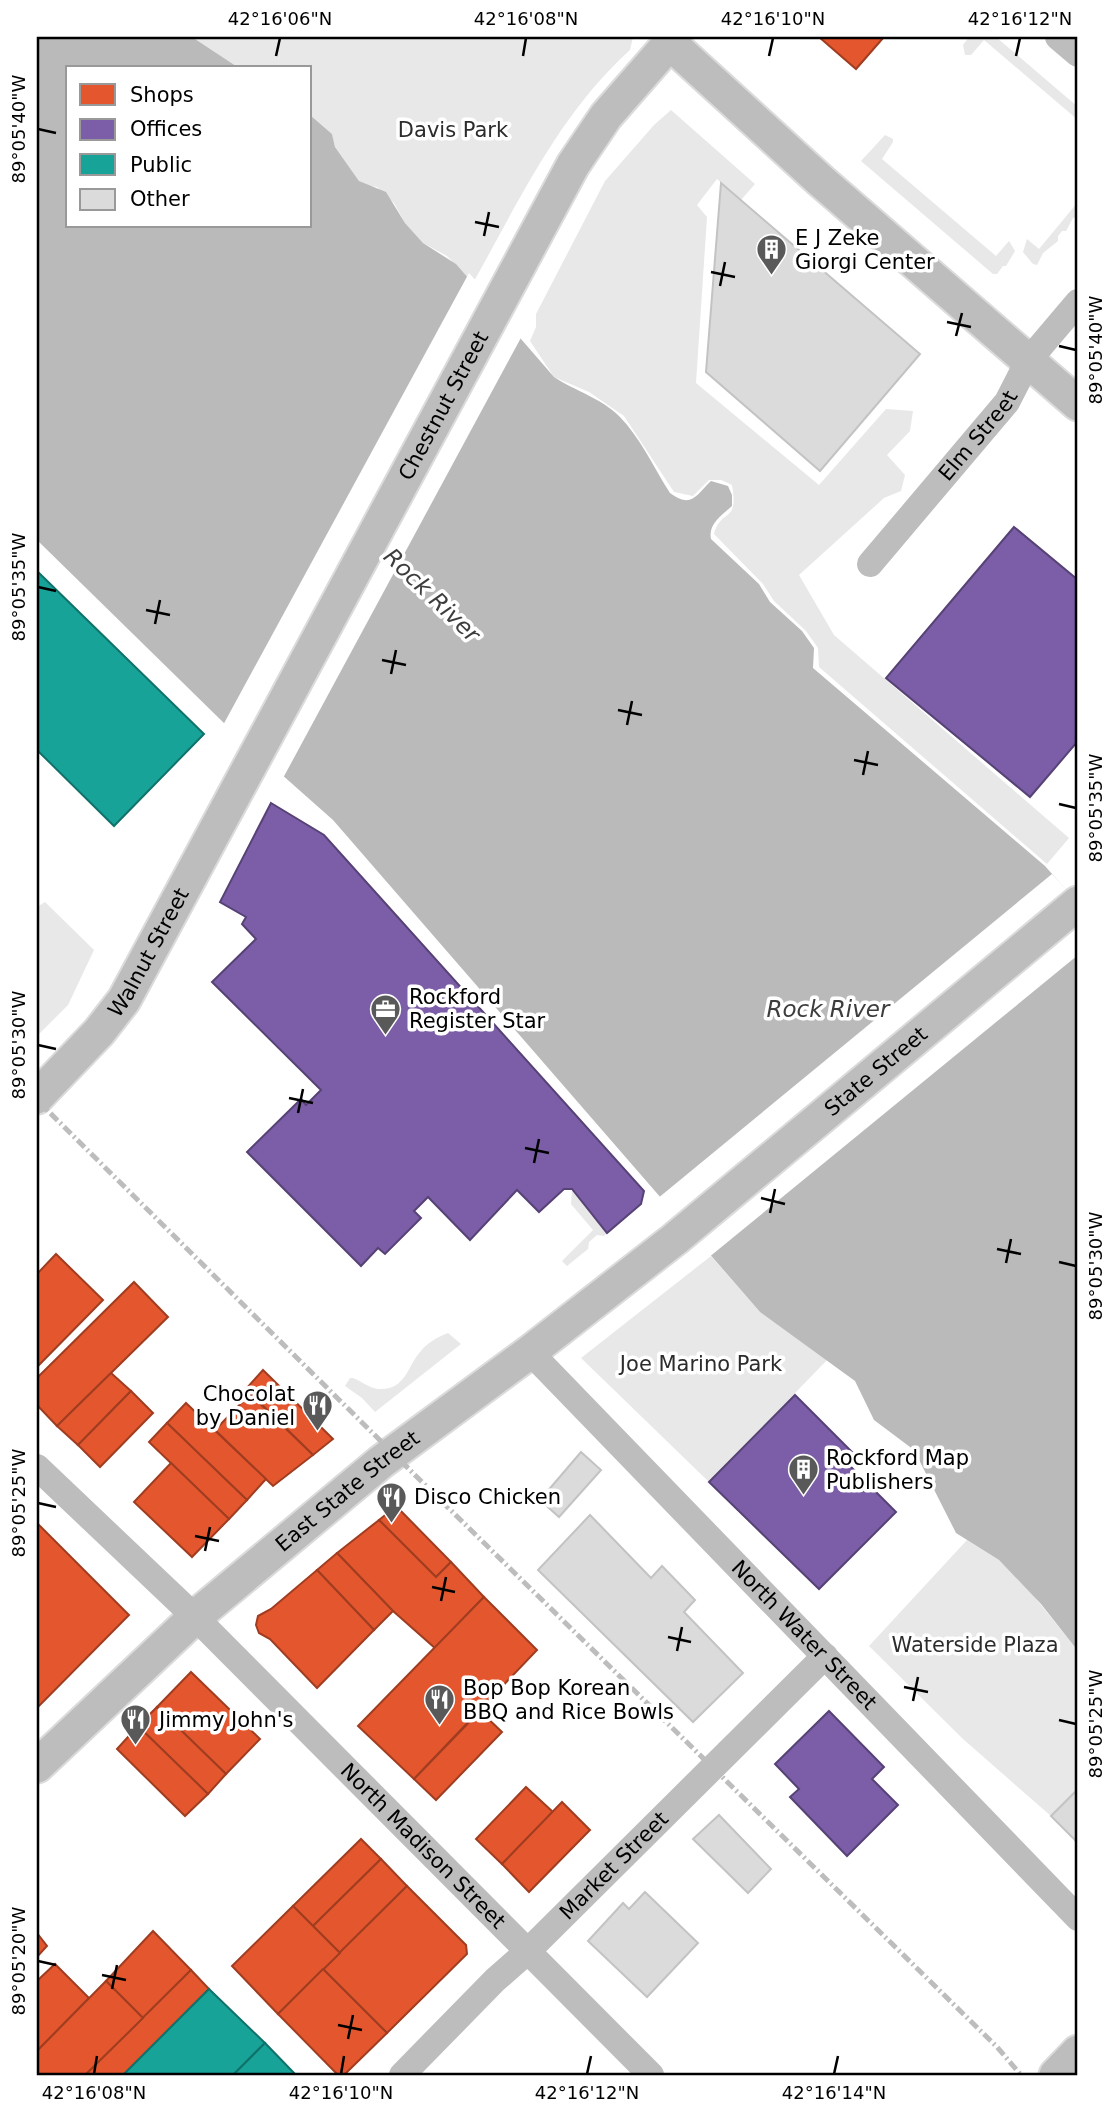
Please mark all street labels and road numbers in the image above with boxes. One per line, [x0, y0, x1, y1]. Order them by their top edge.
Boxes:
street label: Chestnut Street [394, 327, 493, 484]
street label: Elm Street [934, 387, 1023, 486]
street label: Walnut Street [103, 884, 194, 1022]
street label: State Street [820, 1022, 932, 1121]
street label: East State Street [271, 1426, 424, 1557]
street label: North Water Street [727, 1556, 882, 1715]
street label: North Madison Street [336, 1758, 510, 1934]
street label: Market Street [555, 1807, 673, 1924]

